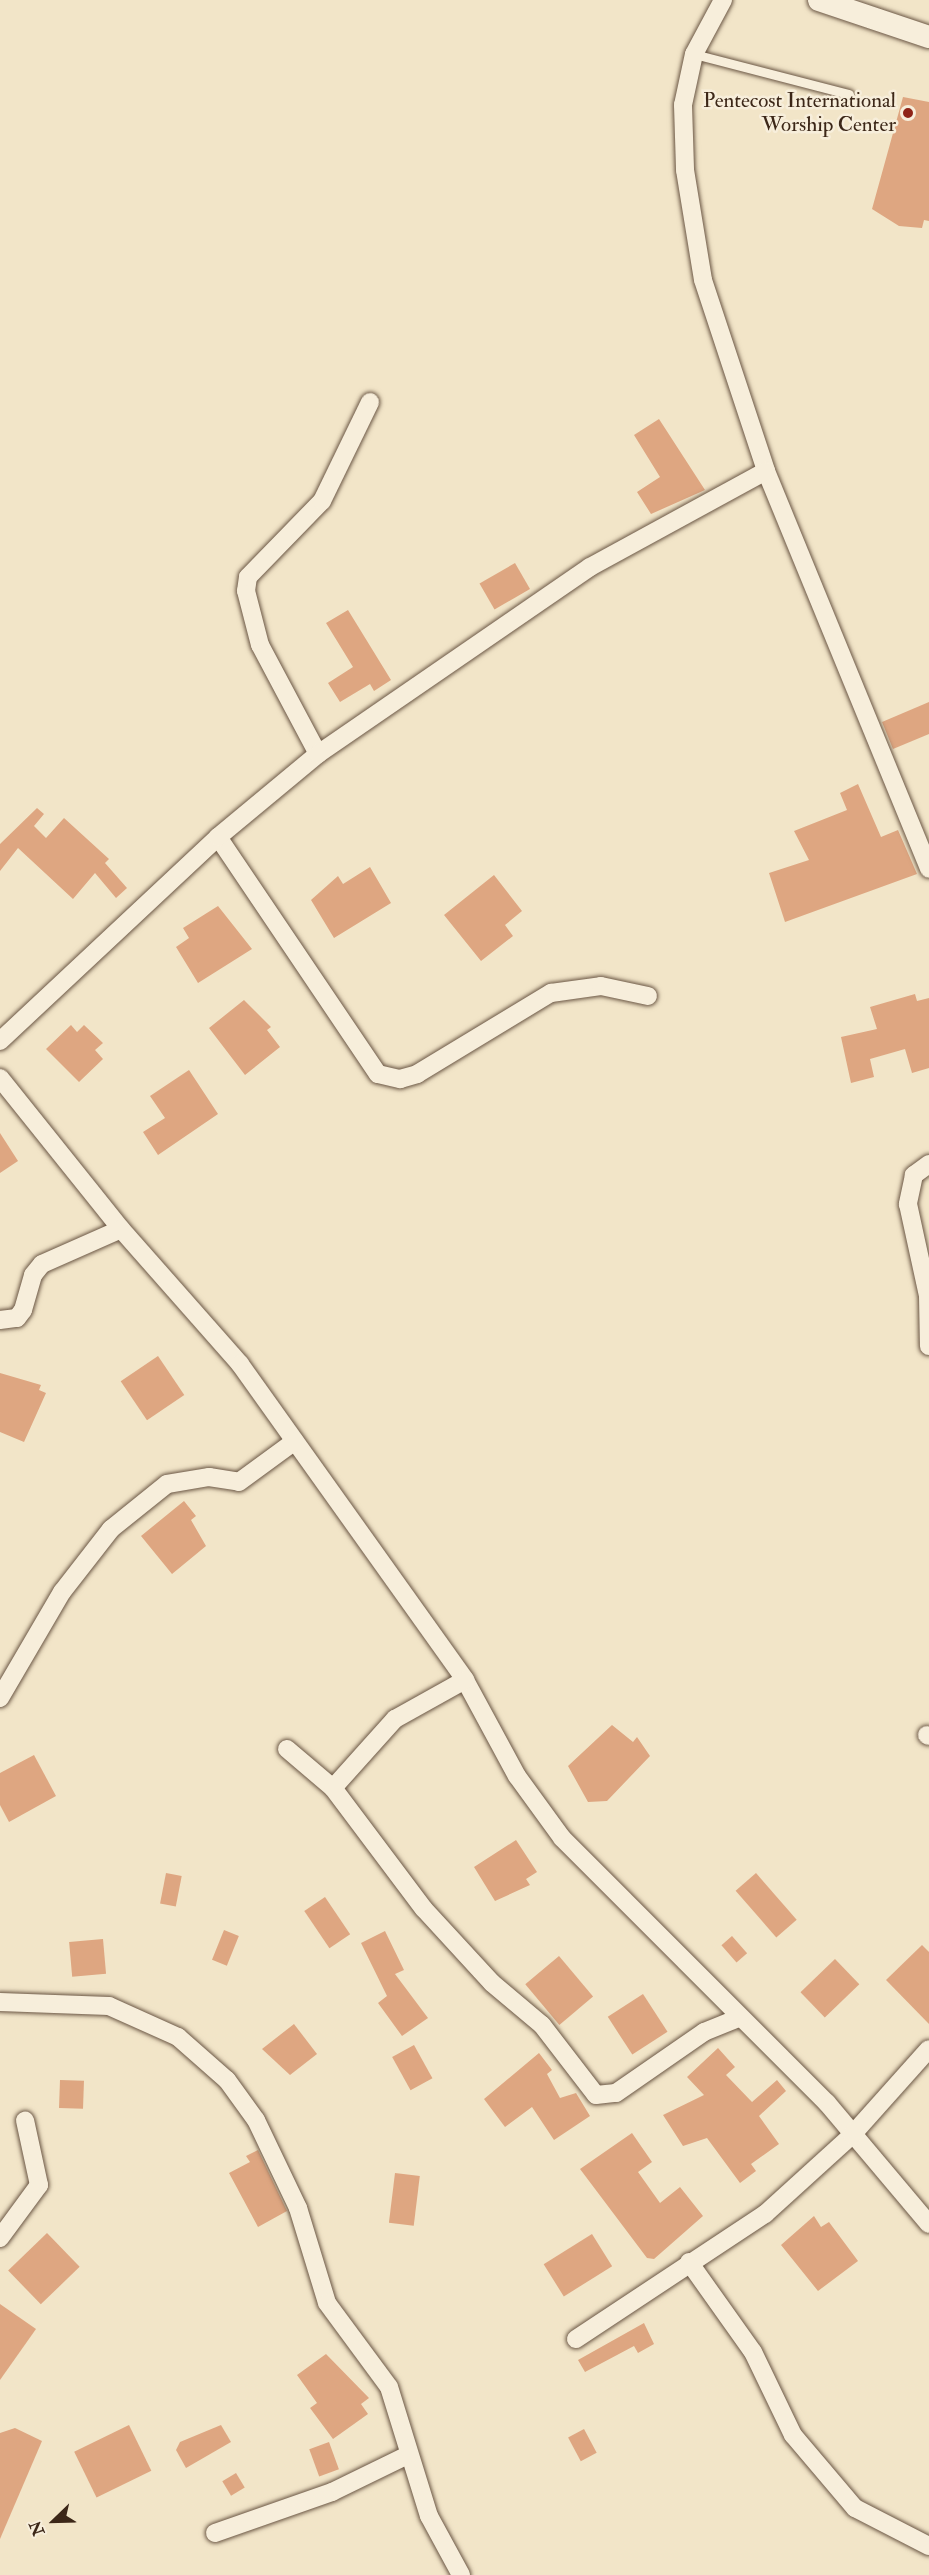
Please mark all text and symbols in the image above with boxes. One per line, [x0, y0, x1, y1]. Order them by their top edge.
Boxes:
place label: Pentecost International Worship Center [703, 88, 896, 138]
marker: Pentecost International Worship Center [901, 106, 915, 120]
north arrow [24, 2491, 84, 2551]
text: N [25, 2518, 49, 2539]

